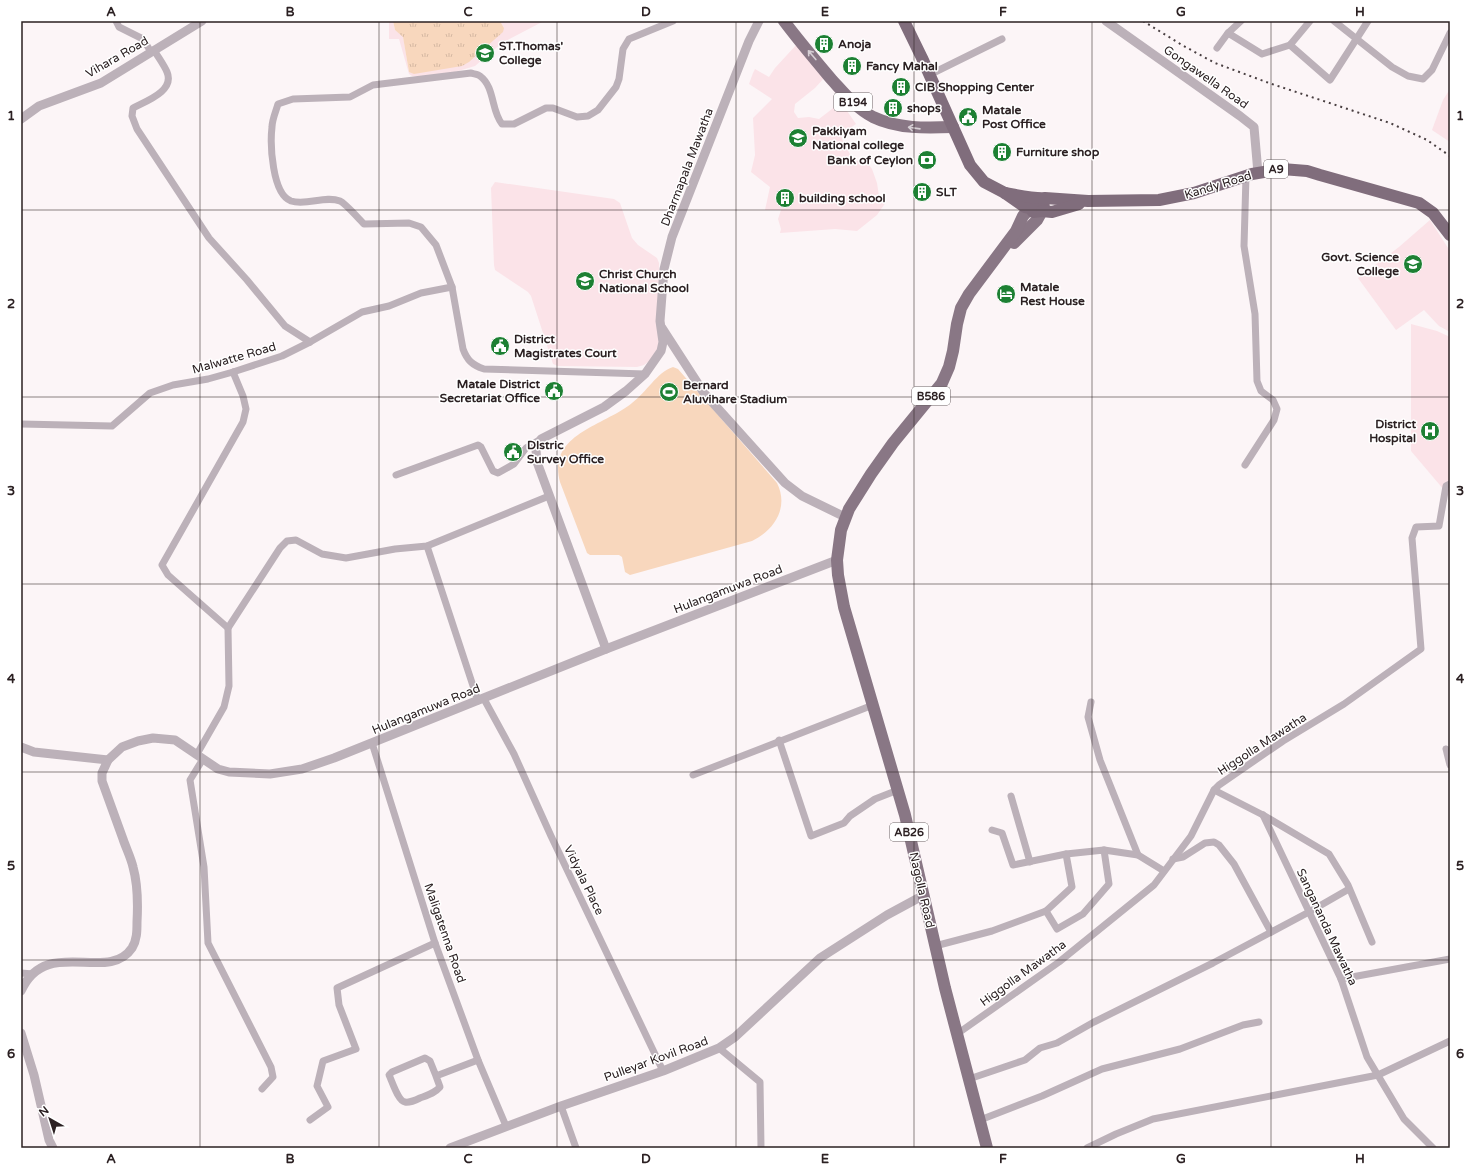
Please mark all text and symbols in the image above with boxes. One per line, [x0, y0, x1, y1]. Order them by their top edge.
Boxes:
text: A [106, 4, 116, 20]
text: B [285, 4, 295, 20]
text: C [463, 4, 473, 20]
text: D [641, 4, 651, 20]
text: E [821, 4, 829, 20]
text: F [999, 4, 1007, 20]
text: G [1176, 4, 1186, 20]
text: H [1355, 4, 1365, 20]
street label: Vihara Road [83, 33, 151, 81]
building icon: Anoja [813, 33, 835, 55]
place label: Anoja [838, 37, 872, 52]
place label: ST.Thomas' College [499, 39, 564, 68]
school or university icon: ST.Thomas' College [474, 42, 496, 64]
street label: Gongawella Road [1161, 43, 1251, 111]
one-way arrow [807, 50, 816, 61]
building icon: Fancy Mahal [841, 55, 863, 77]
place label: Fancy Mahal [866, 59, 938, 74]
building icon: CIB Shopping Center [890, 76, 912, 98]
place label: CIB Shopping Center [915, 80, 1035, 95]
road number: B194 [834, 93, 872, 111]
building icon: shops [882, 97, 904, 119]
place label: shops [907, 101, 941, 116]
place label: Matale Post Office [982, 103, 1046, 131]
street label: Dharmapala Mawatha [658, 106, 716, 228]
public building icon: Matale Post Office [957, 106, 979, 128]
text: 1 [7, 108, 15, 124]
text: 1 [1456, 108, 1464, 124]
place label: Pakkiyam National college [812, 124, 904, 153]
one-way arrow [908, 124, 921, 132]
school or university icon: Pakkiyam National college [787, 127, 809, 149]
building icon: Furniture shop [991, 141, 1013, 163]
place label: Furniture shop [1016, 145, 1100, 160]
bank icon: Bank of Ceylon [916, 149, 938, 171]
place label: Bank of Ceylon [827, 153, 913, 168]
road number: A9 [1264, 160, 1288, 178]
street label: Kandy Road [1183, 168, 1253, 202]
building icon: SLT [911, 181, 933, 203]
place label: SLT [936, 185, 957, 199]
building icon: building school [774, 187, 796, 209]
place label: building school [799, 191, 885, 206]
place label: Govt. Science College [1321, 250, 1399, 279]
school or university icon: Govt. Science College [1402, 253, 1424, 275]
place label: Christ Church National School [599, 267, 689, 295]
school or university icon: Christ Church National School [574, 270, 596, 292]
place label: Matale Rest House [1020, 280, 1085, 308]
hotel icon: Matale Rest House [995, 283, 1017, 305]
text: 2 [7, 296, 15, 312]
text: 2 [1456, 296, 1464, 312]
place label: District Magistrates Court [514, 332, 617, 361]
public building icon: District Magistrates Court [489, 335, 511, 357]
street label: Malwatte Road [190, 339, 278, 377]
place label: Matale District Secretariat Office [440, 377, 540, 405]
place label: Bernard Aluvihare Stadium [683, 378, 787, 406]
public building icon: Matale District Secretariat Office [543, 380, 565, 402]
sports icon: Bernard Aluvihare Stadium [658, 381, 680, 403]
road number: B586 [912, 387, 950, 405]
place label: District Hospital [1369, 417, 1416, 446]
hospital icon: District Hospital [1419, 420, 1441, 442]
place label: DIstric Survey Office [527, 438, 604, 467]
public building icon: DIstric Survey Office [502, 441, 524, 463]
text: 3 [7, 483, 15, 499]
text: 3 [1456, 483, 1464, 499]
street label: Hulangamuwa Road [672, 562, 784, 616]
text: 4 [7, 671, 16, 687]
text: 4 [1456, 671, 1465, 687]
street label: Hulangamuwa Road [370, 681, 482, 737]
street label: Higgolla Mawatha [1215, 710, 1309, 778]
road number: AB26 [890, 823, 928, 841]
street label: Vidyala Place [561, 843, 607, 917]
street label: Nagolla Road [906, 851, 938, 929]
text: 5 [7, 858, 15, 874]
text: 5 [1456, 858, 1464, 874]
street label: Sangananda Mawatha [1294, 866, 1360, 988]
street label: Maligatenna Road [421, 881, 469, 985]
street label: Higgolla Mawatha [977, 937, 1069, 1009]
street label: Pulleyar Kovil Road [602, 1034, 710, 1084]
text: 6 [7, 1046, 15, 1062]
text: 6 [1456, 1046, 1464, 1062]
north arrow [30, 1099, 70, 1139]
text: N [36, 1104, 52, 1119]
text: A [106, 1151, 116, 1167]
text: B [285, 1151, 295, 1167]
text: C [463, 1151, 473, 1167]
text: D [641, 1151, 651, 1167]
text: E [821, 1151, 829, 1167]
text: F [999, 1151, 1007, 1167]
text: G [1176, 1151, 1186, 1167]
text: H [1355, 1151, 1365, 1167]

